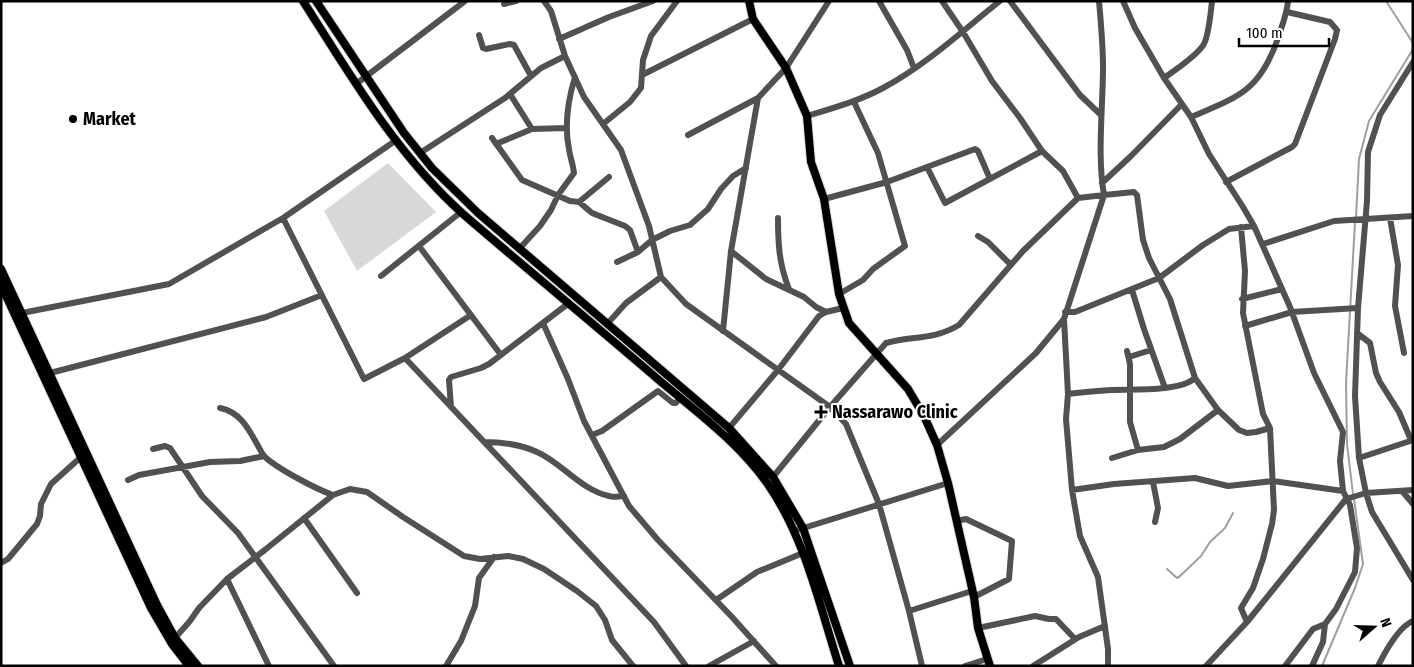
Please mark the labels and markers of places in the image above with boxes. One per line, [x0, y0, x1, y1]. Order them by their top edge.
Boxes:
place label: Market [83, 108, 137, 130]
marker: Market [67, 113, 79, 125]
place label: Nassarawo Clinic [832, 401, 958, 423]
marker: Nassarawo Clinic [814, 405, 828, 419]

